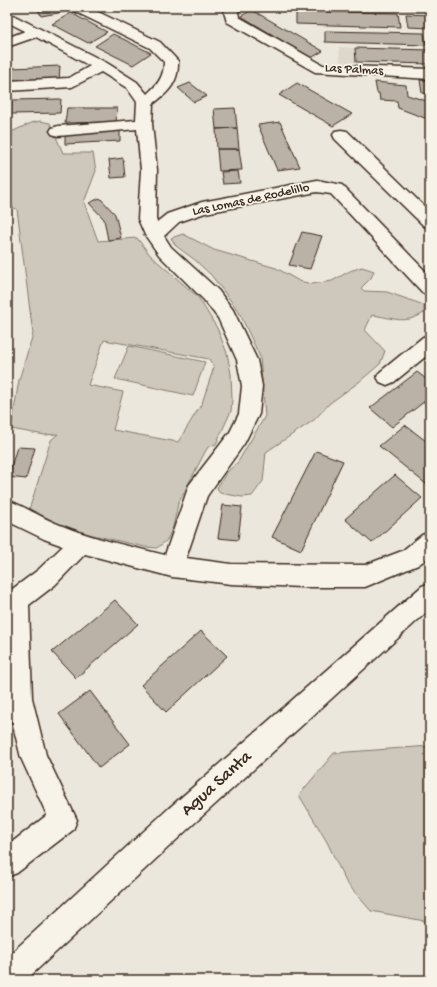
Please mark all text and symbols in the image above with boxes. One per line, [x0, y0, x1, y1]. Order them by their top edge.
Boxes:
street label: Las Palmas [324, 61, 385, 79]
street label: Las Lomas de Rodelillo [191, 180, 311, 220]
street label: Agua Santa [177, 746, 257, 821]

